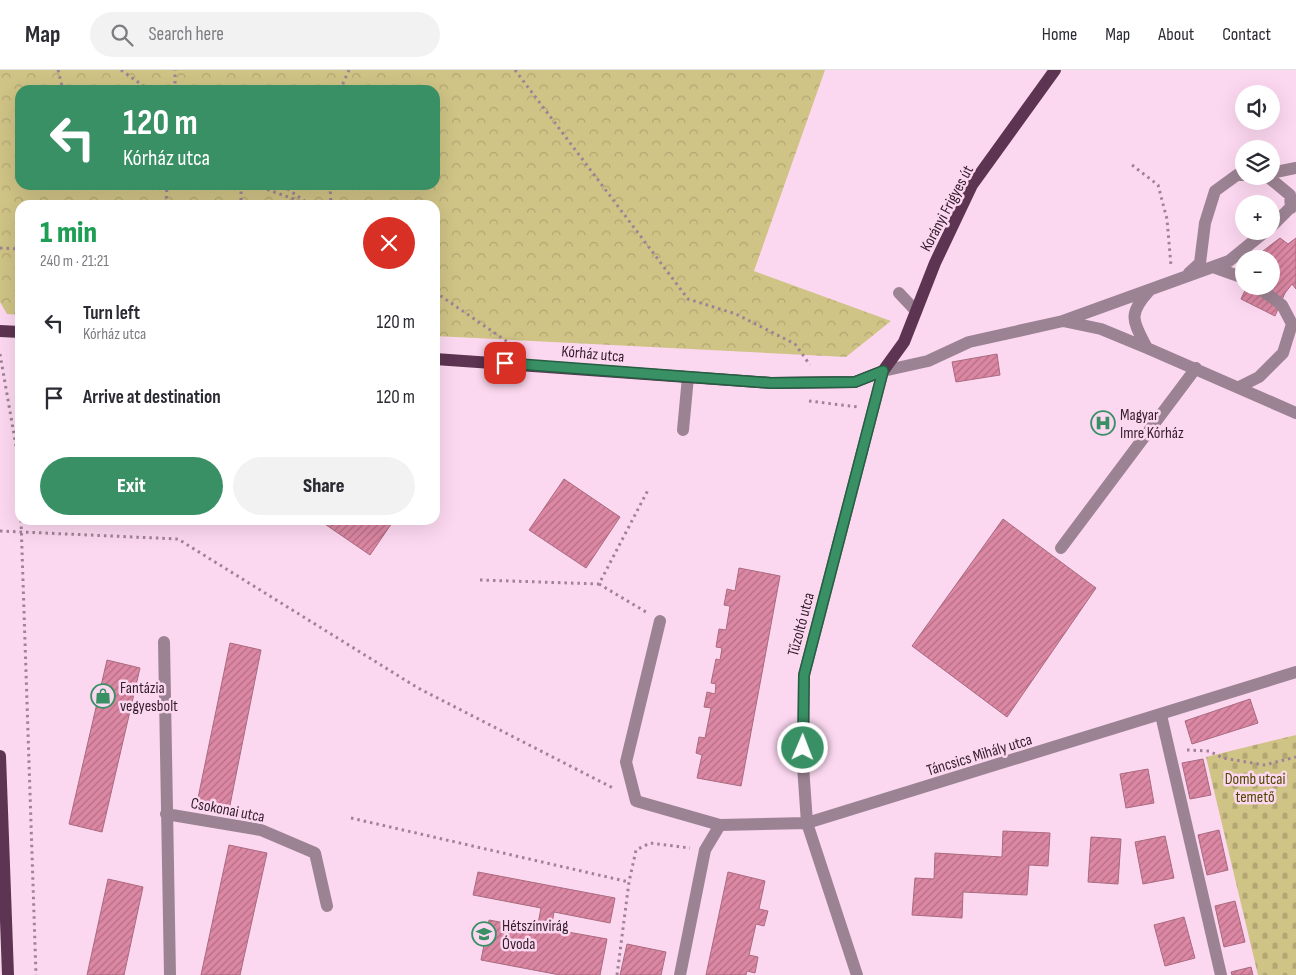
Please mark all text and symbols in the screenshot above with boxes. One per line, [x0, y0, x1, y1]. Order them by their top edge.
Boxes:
search box [90, 12, 440, 57]
text: Map [25, 20, 60, 49]
icon: search [108, 21, 136, 49]
text: Search here [148, 23, 224, 46]
text: Home [1042, 24, 1077, 45]
text: Map [1105, 24, 1130, 45]
text: About [1158, 24, 1194, 45]
text: Contact [1222, 24, 1271, 45]
map controls [1235, 85, 1280, 295]
button: sound [1235, 85, 1280, 130]
text: 120 m [123, 102, 198, 145]
icon: left [40, 105, 105, 170]
button: layers [1235, 140, 1280, 185]
text: Kórház utca [123, 145, 210, 172]
street label: Korányi Frigyes út [917, 162, 978, 255]
button: + [1235, 195, 1280, 240]
text: 1 min [40, 215, 97, 251]
button: close [363, 217, 415, 269]
button: − [1235, 250, 1280, 295]
text: 240 m · 21:21 [40, 252, 109, 271]
text: Turn left [83, 302, 140, 325]
icon: left [40, 309, 68, 337]
text: 120 m [377, 311, 415, 334]
text: Kórház utca [83, 325, 146, 344]
pin [484, 342, 526, 384]
street label: Kórház utca [561, 342, 625, 367]
icon: arrive [491, 349, 519, 377]
icon: arrive [40, 384, 68, 412]
text: Arrive at destination [83, 386, 221, 409]
text: 120 m [377, 386, 415, 409]
place label: Magyar Imre Kórház [1120, 406, 1184, 443]
hospital icon: Magyar Imre Kórház [1090, 410, 1116, 436]
button: Exit [40, 457, 223, 515]
button: Share [233, 457, 415, 515]
street label: Tűzoltó utca [784, 591, 819, 658]
place label: Fantázia vegyesbolt [120, 679, 178, 716]
shop icon: Fantázia vegyesbolt [90, 683, 116, 709]
position arrow [776, 721, 828, 773]
street label: Táncsics Mihály utca [924, 730, 1034, 780]
park label: Domb utcai temető [1225, 770, 1285, 807]
street label: Csokonai utca [189, 794, 266, 827]
place label: Hétszínvirág Óvoda [502, 917, 568, 954]
school or university icon: Hétszínvirág Óvoda [471, 921, 497, 947]

